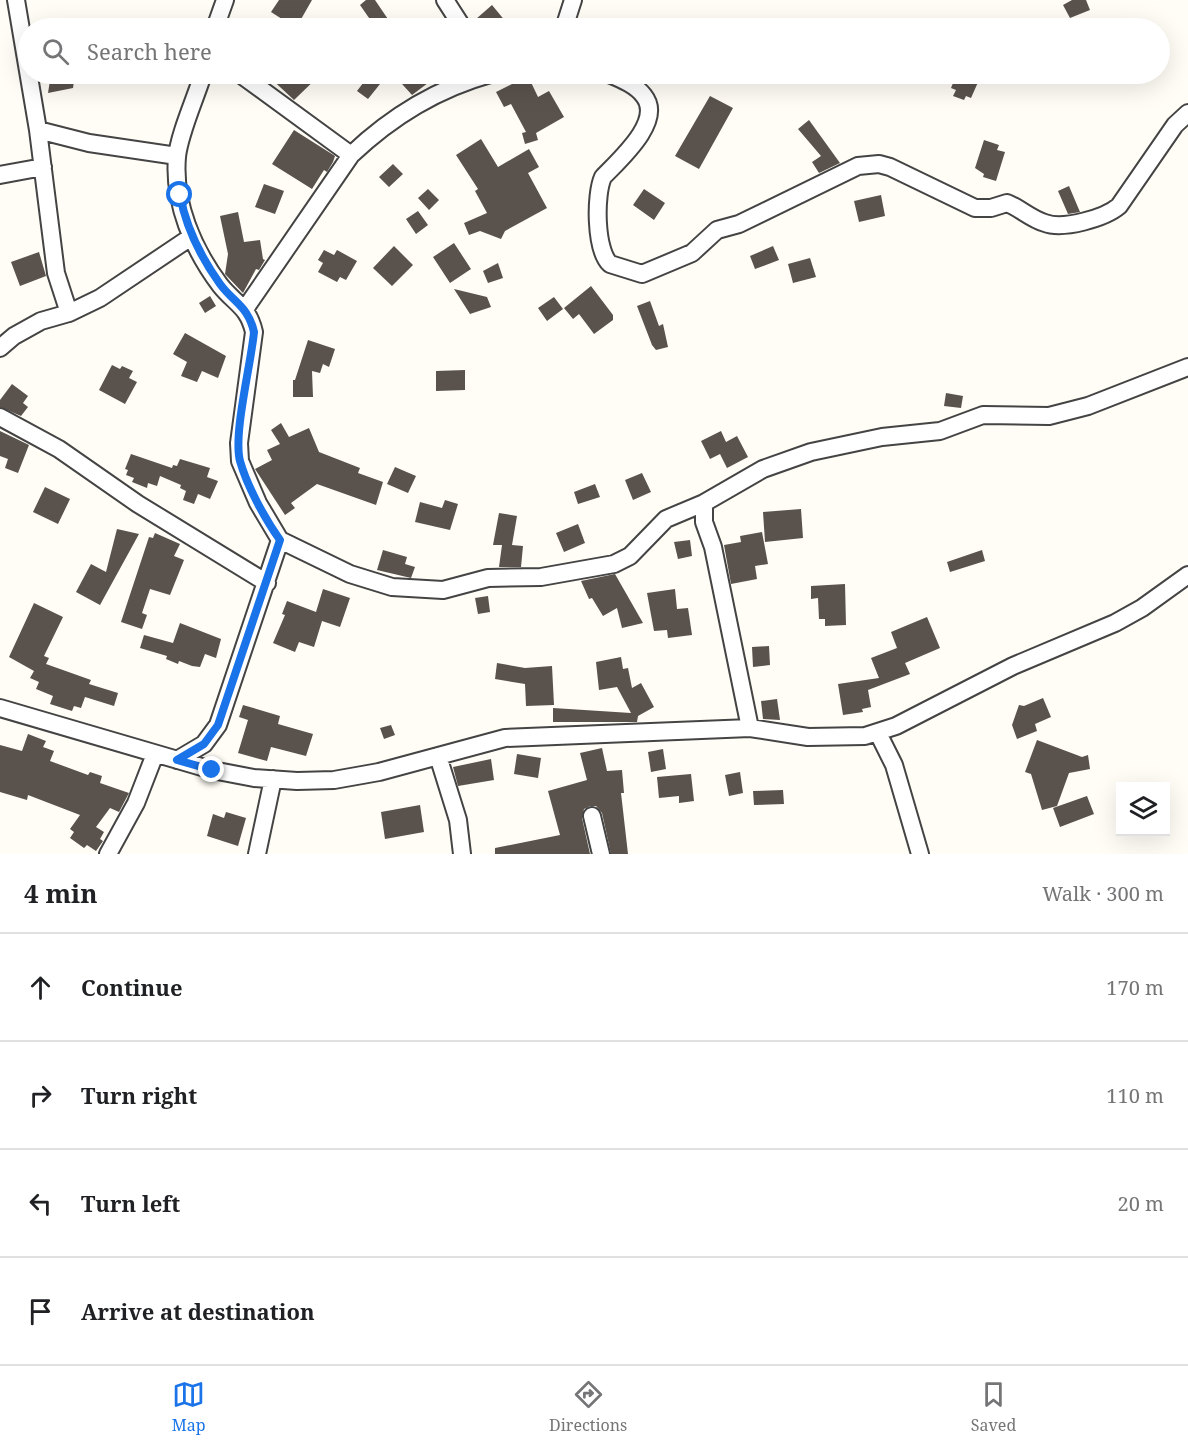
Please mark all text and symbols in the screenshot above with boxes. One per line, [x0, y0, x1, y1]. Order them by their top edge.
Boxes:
search box [18, 18, 1170, 84]
icon: search [39, 35, 72, 68]
text: Search here [87, 36, 212, 66]
route start [166, 181, 192, 207]
route end [198, 756, 224, 782]
map controls [1116, 782, 1170, 836]
button: layers [1116, 782, 1170, 836]
text: 4 min [24, 875, 98, 911]
text: Walk · 300 m [1042, 880, 1164, 907]
icon: ahead [24, 971, 57, 1004]
text: Continue [81, 972, 183, 1002]
text: 170 m [1106, 974, 1164, 1001]
icon: right [24, 1079, 57, 1112]
text: Turn right [81, 1080, 197, 1110]
text: 110 m [1106, 1082, 1164, 1109]
icon: left [24, 1187, 57, 1220]
text: Turn left [81, 1188, 180, 1218]
text: 20 m [1118, 1190, 1164, 1217]
icon: arrive [24, 1295, 57, 1328]
text: Arrive at destination [81, 1296, 315, 1326]
tab: Map [172, 1378, 206, 1436]
tab: Directions [549, 1378, 627, 1436]
tab: Saved [971, 1378, 1016, 1436]

